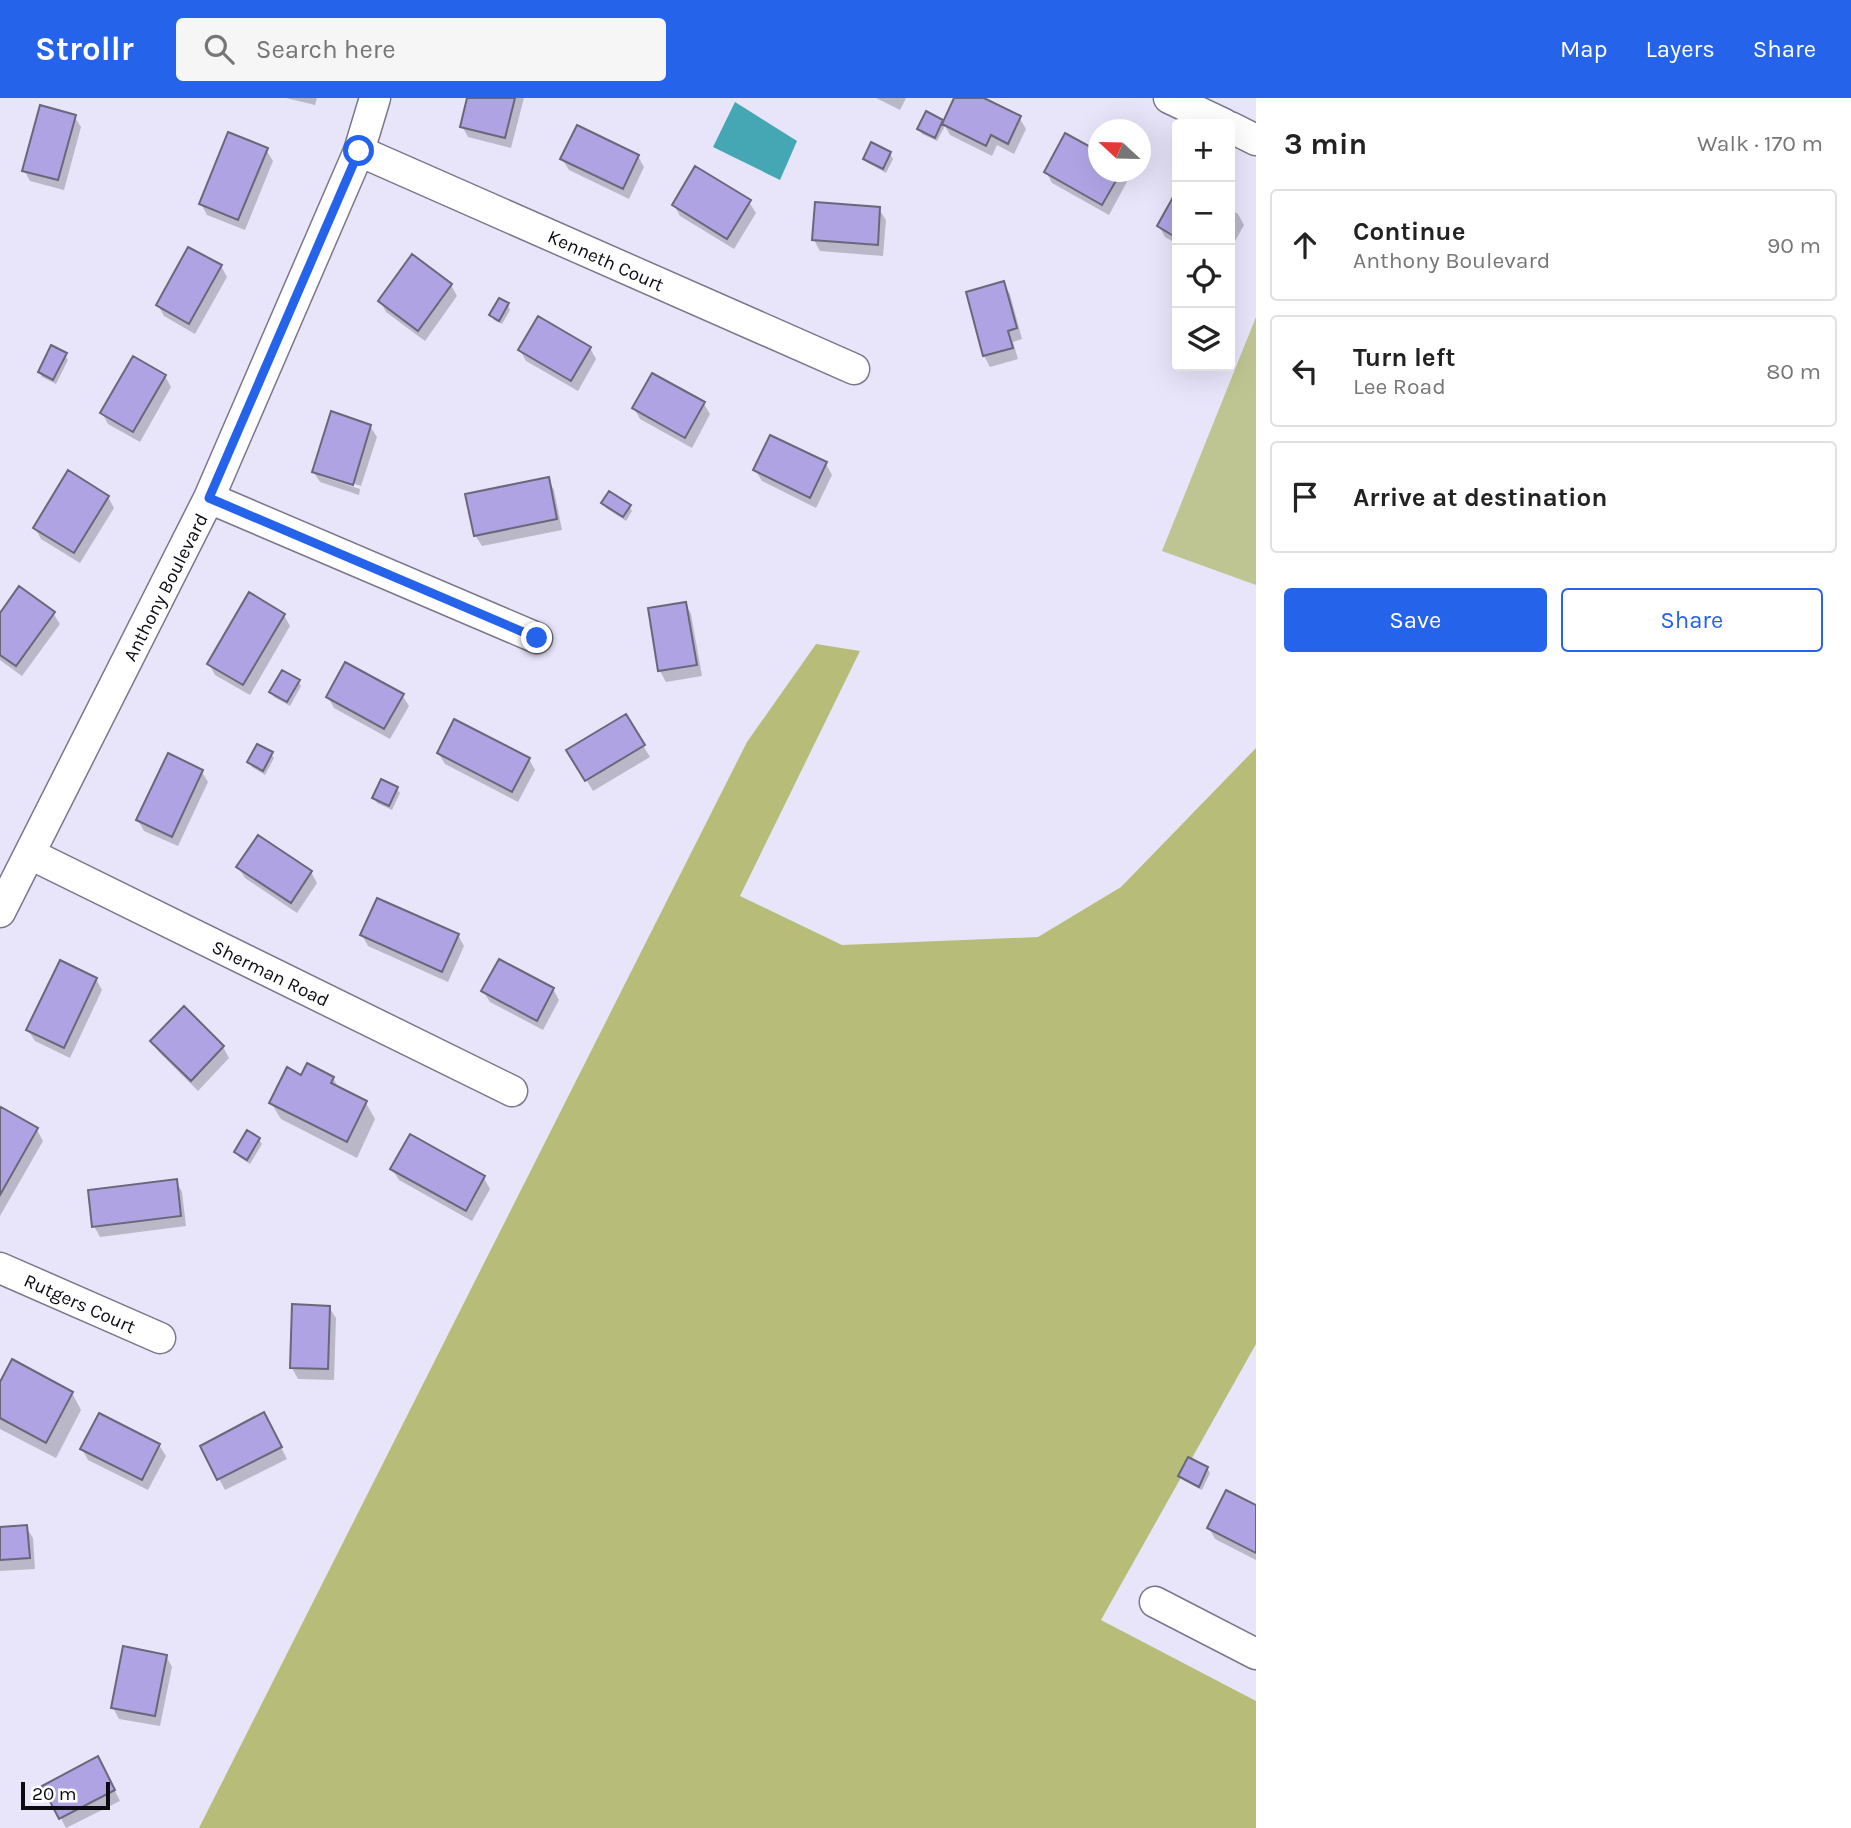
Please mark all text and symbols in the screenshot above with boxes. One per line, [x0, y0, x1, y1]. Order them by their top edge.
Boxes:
search box [176, 18, 666, 81]
text: Strollr [35, 30, 134, 68]
icon: search [200, 30, 238, 68]
text: Search here [256, 34, 396, 65]
text: Map [1560, 35, 1608, 63]
text: Layers [1646, 35, 1715, 63]
text: Share [1753, 35, 1816, 63]
north arrow [1088, 119, 1151, 182]
map controls [1172, 119, 1235, 371]
button: + [1172, 119, 1235, 182]
text: 3 min [1284, 126, 1367, 162]
text: Walk · 170 m [1697, 130, 1823, 157]
route start [343, 135, 374, 166]
button: − [1172, 182, 1235, 245]
text: Continue [1353, 216, 1465, 247]
street label: Kenneth Court [544, 226, 667, 296]
icon: ahead [1286, 226, 1324, 264]
text: 90 m [1767, 232, 1821, 259]
button: locate [1172, 245, 1235, 308]
text: Anthony Boulevard [1353, 247, 1550, 274]
button: layers [1172, 308, 1235, 371]
text: Turn left [1353, 342, 1455, 373]
icon: left [1286, 352, 1324, 390]
text: 80 m [1766, 358, 1821, 385]
text: Lee Road [1353, 373, 1446, 400]
icon: arrive [1286, 478, 1324, 516]
text: Arrive at destination [1353, 482, 1607, 513]
street label: Anthony Boulevard [119, 510, 213, 665]
button: Save [1284, 588, 1547, 652]
button: Share [1561, 588, 1823, 652]
route end [521, 622, 552, 653]
street label: Sherman Road [208, 936, 333, 1012]
street label: Rutgers Court [20, 1270, 139, 1338]
scale bar [21, 1779, 110, 1811]
text: 20 m [32, 1783, 77, 1805]

